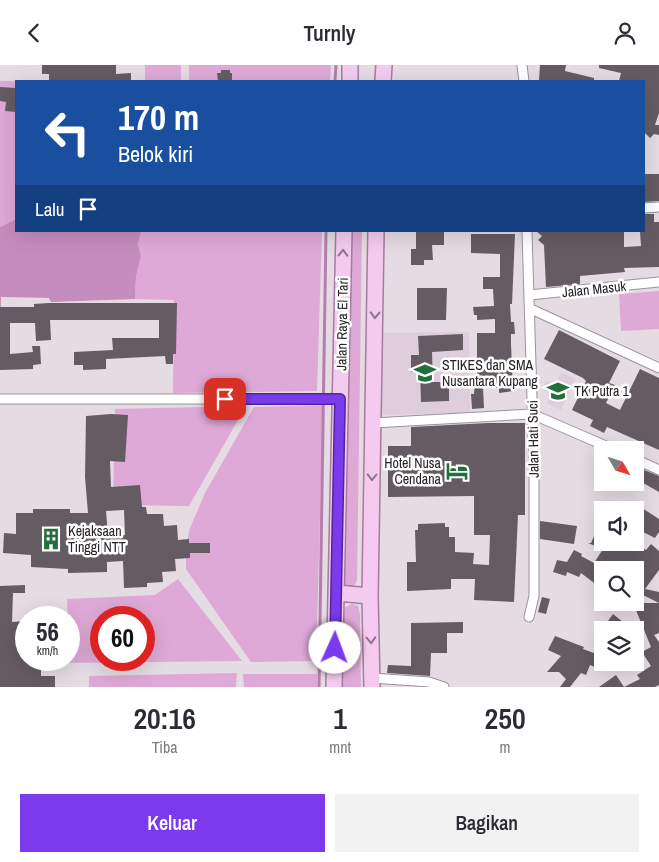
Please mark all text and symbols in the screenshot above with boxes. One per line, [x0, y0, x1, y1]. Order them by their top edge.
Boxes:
text: Turnly [303, 18, 356, 48]
icon: back [20, 19, 48, 47]
icon: person [611, 19, 639, 47]
text: 170 m [118, 94, 199, 141]
icon: left [35, 100, 100, 165]
text: Belok kiri [118, 139, 193, 169]
icon: arrive [74, 195, 102, 223]
text: Lalu [35, 196, 64, 222]
one-way arrow [338, 249, 348, 257]
street label: Jalan Raya El Tari [332, 277, 352, 371]
street label: Jalan Masuk [561, 277, 627, 301]
one-way arrow [369, 311, 380, 319]
place label: STIKES dan SMA Nusantara Kupang [442, 356, 538, 390]
school or university icon: STIKES dan SMA Nusantara Kupang [412, 360, 438, 386]
pin [204, 378, 246, 420]
school or university icon: TK Putra 1 [545, 378, 571, 404]
place label: TK Putra 1 [574, 382, 629, 400]
icon: arrive [211, 385, 239, 413]
street label: Jalan Hati Suci [523, 400, 543, 478]
north arrow [594, 441, 644, 491]
map controls [594, 441, 644, 671]
place label: Hotel Nusa Cendana [384, 454, 442, 488]
hotel icon: Hotel Nusa Cendana [444, 458, 470, 484]
one-way arrow [367, 474, 377, 482]
button: sound [594, 501, 644, 551]
place label: Kejaksaan Tinggi NTT [68, 522, 126, 556]
building icon: Kejaksaan Tinggi NTT [38, 526, 64, 552]
button: search [594, 561, 644, 611]
speed limit sign: 60 [90, 606, 155, 671]
text: 56 [36, 615, 59, 649]
position arrow [308, 621, 360, 673]
button: layers [594, 621, 644, 671]
one-way arrow [366, 636, 377, 644]
text: km/h [37, 643, 58, 659]
text: 20:16 [133, 698, 196, 738]
text: 1 [333, 698, 347, 738]
text: 250 [485, 698, 526, 738]
text: Tiba [152, 736, 178, 758]
text: mnt [329, 736, 351, 758]
text: m [500, 736, 511, 758]
button: Keluar [20, 794, 325, 852]
button: Bagikan [335, 794, 639, 852]

